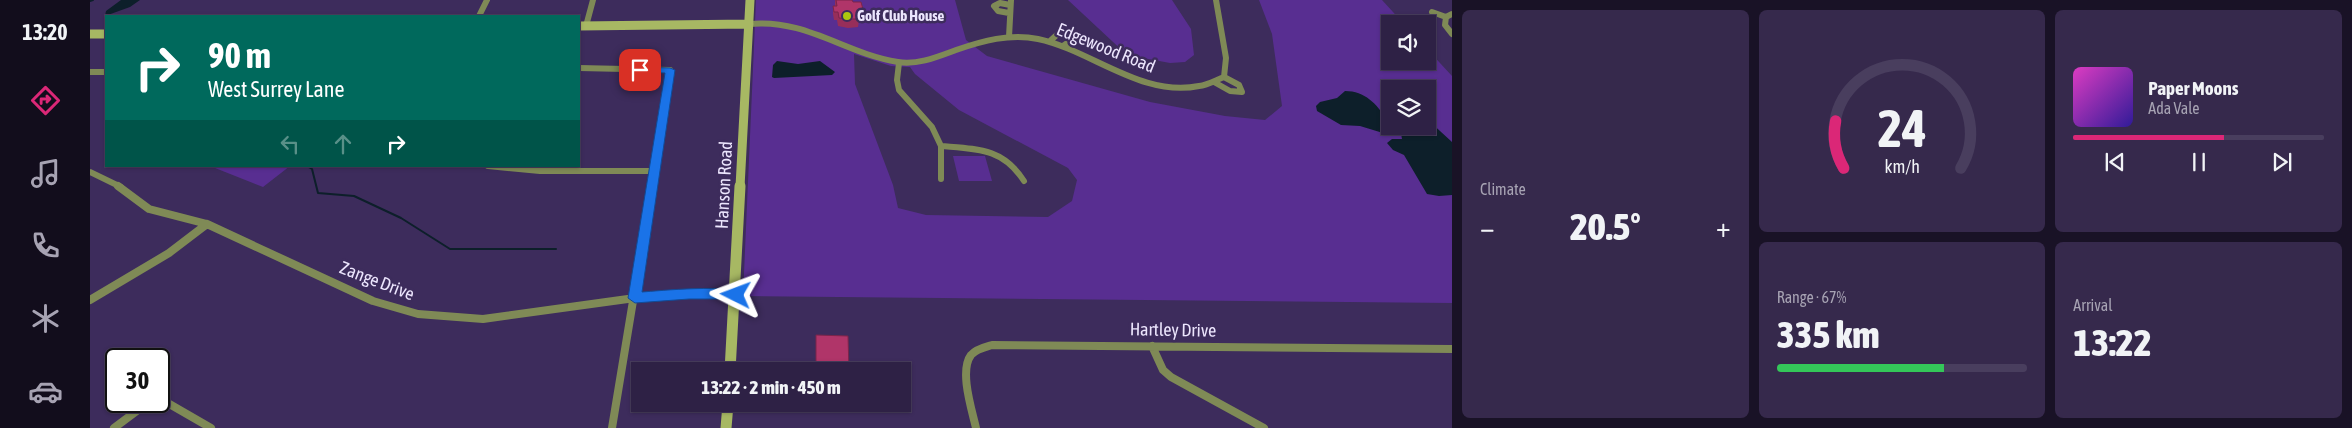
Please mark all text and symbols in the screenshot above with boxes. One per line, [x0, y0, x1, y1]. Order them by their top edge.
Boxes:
place label: Golf Club House [857, 7, 945, 24]
marker: Golf Club House [841, 10, 853, 22]
map controls [1381, 15, 1436, 135]
button: sound [1381, 15, 1436, 70]
street label: Edgewood Road [1054, 18, 1159, 77]
text: 13:20 [22, 19, 68, 45]
icon: right [125, 35, 190, 100]
text: 90 m [208, 35, 271, 75]
pin [619, 49, 661, 91]
icon: arrive [626, 56, 654, 84]
text: West Surrey Lane [208, 76, 345, 102]
text: Paper Moons [2148, 77, 2238, 99]
button: layers [1381, 80, 1436, 135]
icon: directions [28, 83, 63, 118]
text: 24 [1878, 98, 1926, 158]
text: Ada Vale [2148, 99, 2200, 117]
icon: left [276, 130, 304, 158]
icon: ahead [329, 130, 357, 158]
icon: right [382, 130, 410, 158]
street label: Hanson Road [711, 141, 736, 229]
icon: previous [2101, 148, 2129, 176]
icon: pause [2185, 148, 2213, 176]
icon: next [2268, 148, 2296, 176]
icon: music [28, 156, 63, 191]
text: km/h [1884, 156, 1920, 177]
text: Climate [1480, 180, 1526, 198]
text: 20.5° [1570, 205, 1641, 248]
text: − [1480, 211, 1495, 243]
text: + [1716, 211, 1731, 243]
icon: phone [28, 228, 63, 263]
street label: Zange Drive [337, 257, 417, 304]
position arrow [709, 268, 761, 320]
text: Range · 67% [1777, 288, 1846, 306]
text: Arrival [2073, 296, 2112, 314]
icon: climate [28, 301, 63, 336]
text: 335 km [1777, 313, 1880, 356]
street label: Hartley Drive [1130, 318, 1216, 341]
text: 13:22 [2073, 321, 2152, 364]
speed limit sign: 30 [105, 348, 170, 413]
icon: car [28, 374, 63, 409]
text: 13:22 · 2 min · 450 m [701, 376, 841, 398]

